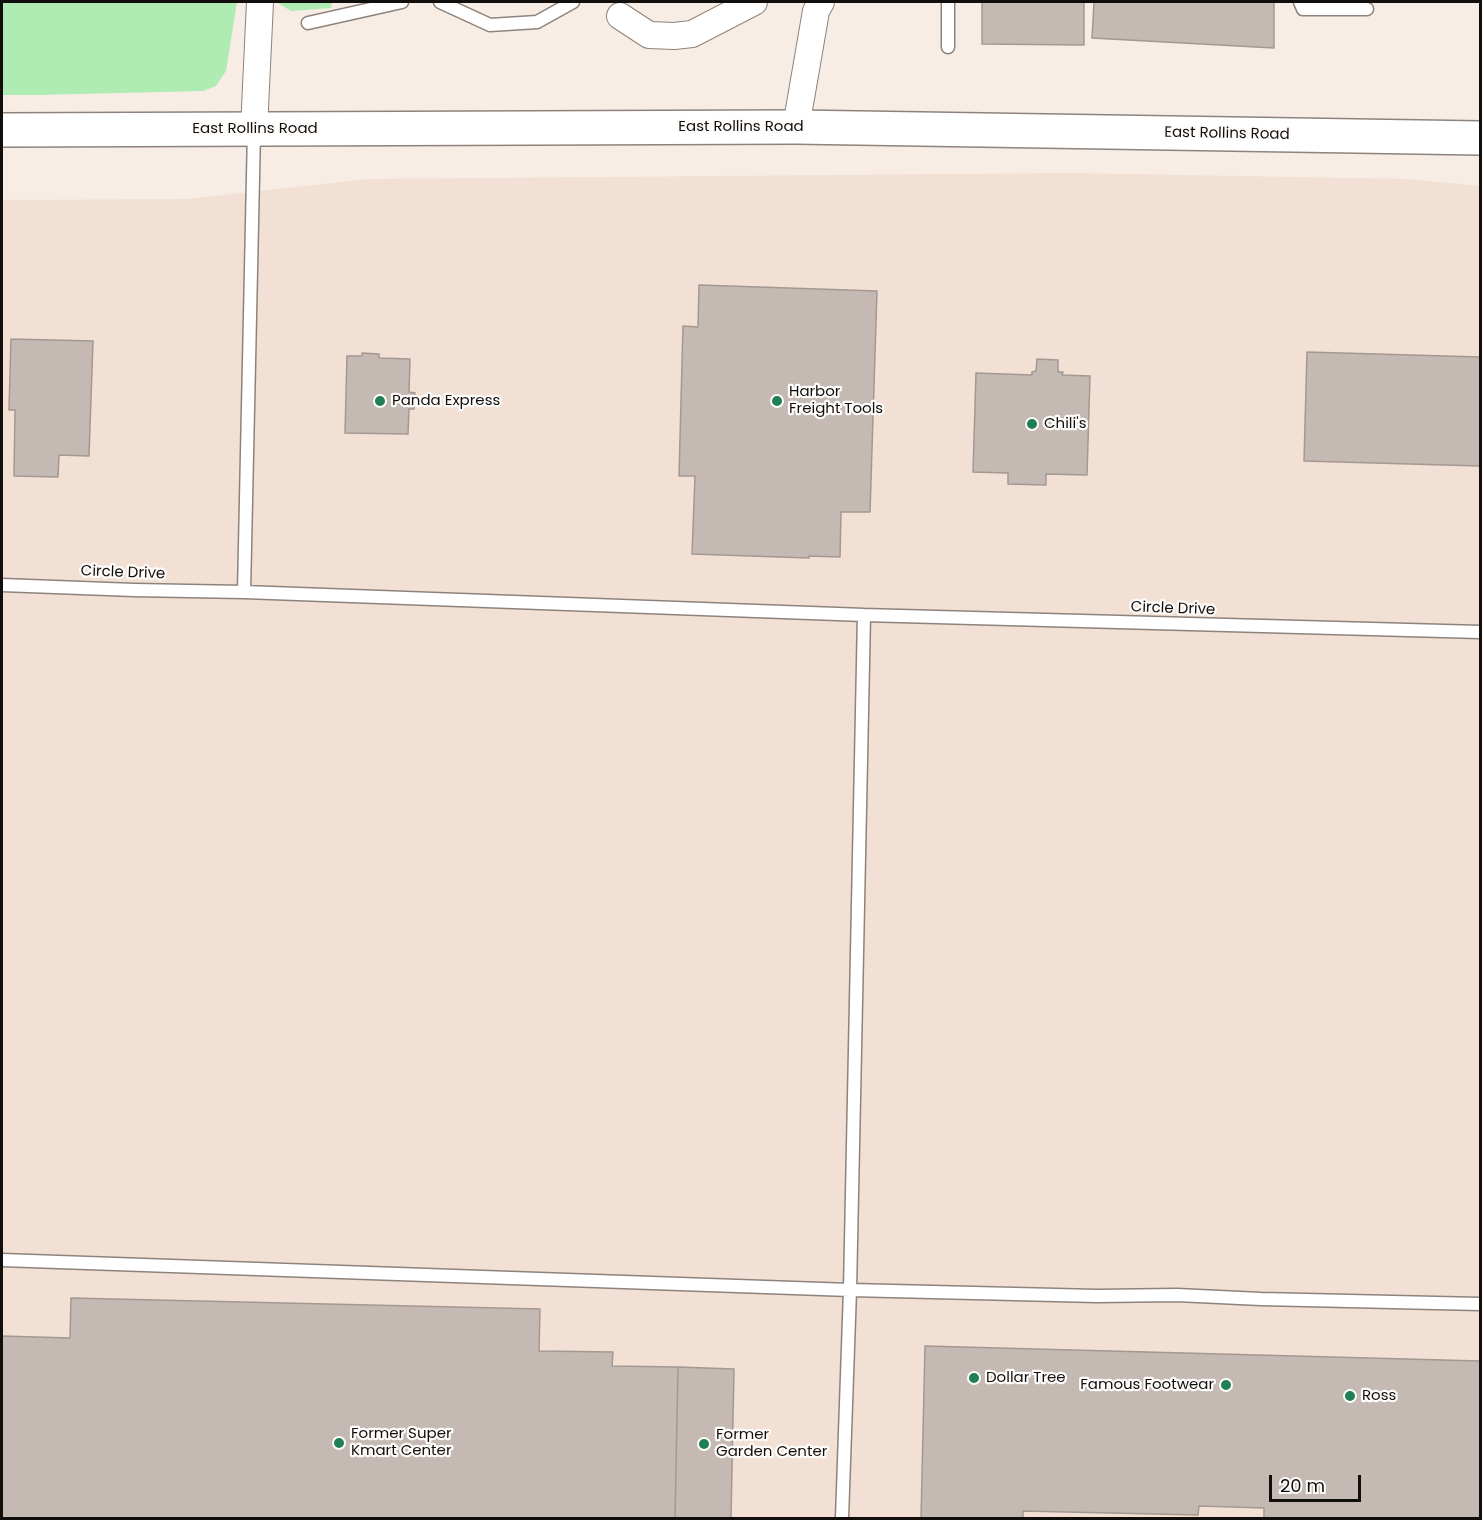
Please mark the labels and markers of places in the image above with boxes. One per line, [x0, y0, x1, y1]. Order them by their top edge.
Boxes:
place label: Harbor Freight Tools [789, 383, 883, 418]
place label: Panda Express [392, 392, 500, 410]
marker: Panda Express [373, 394, 387, 408]
marker: Harbor Freight Tools [770, 394, 784, 408]
place label: Chili's [1044, 415, 1086, 433]
marker: Chili's [1025, 417, 1039, 431]
place label: Dollar Tree [986, 1369, 1066, 1387]
marker: Dollar Tree [967, 1371, 981, 1385]
place label: Famous Footwear [1080, 1376, 1214, 1394]
marker: Famous Footwear [1219, 1378, 1233, 1392]
place label: Ross [1362, 1387, 1396, 1405]
marker: Ross [1343, 1389, 1357, 1403]
place label: Former Super Kmart Center [351, 1425, 452, 1460]
place label: Former Garden Center [716, 1426, 827, 1461]
marker: Former Super Kmart Center [332, 1436, 346, 1450]
marker: Former Garden Center [697, 1437, 711, 1451]

